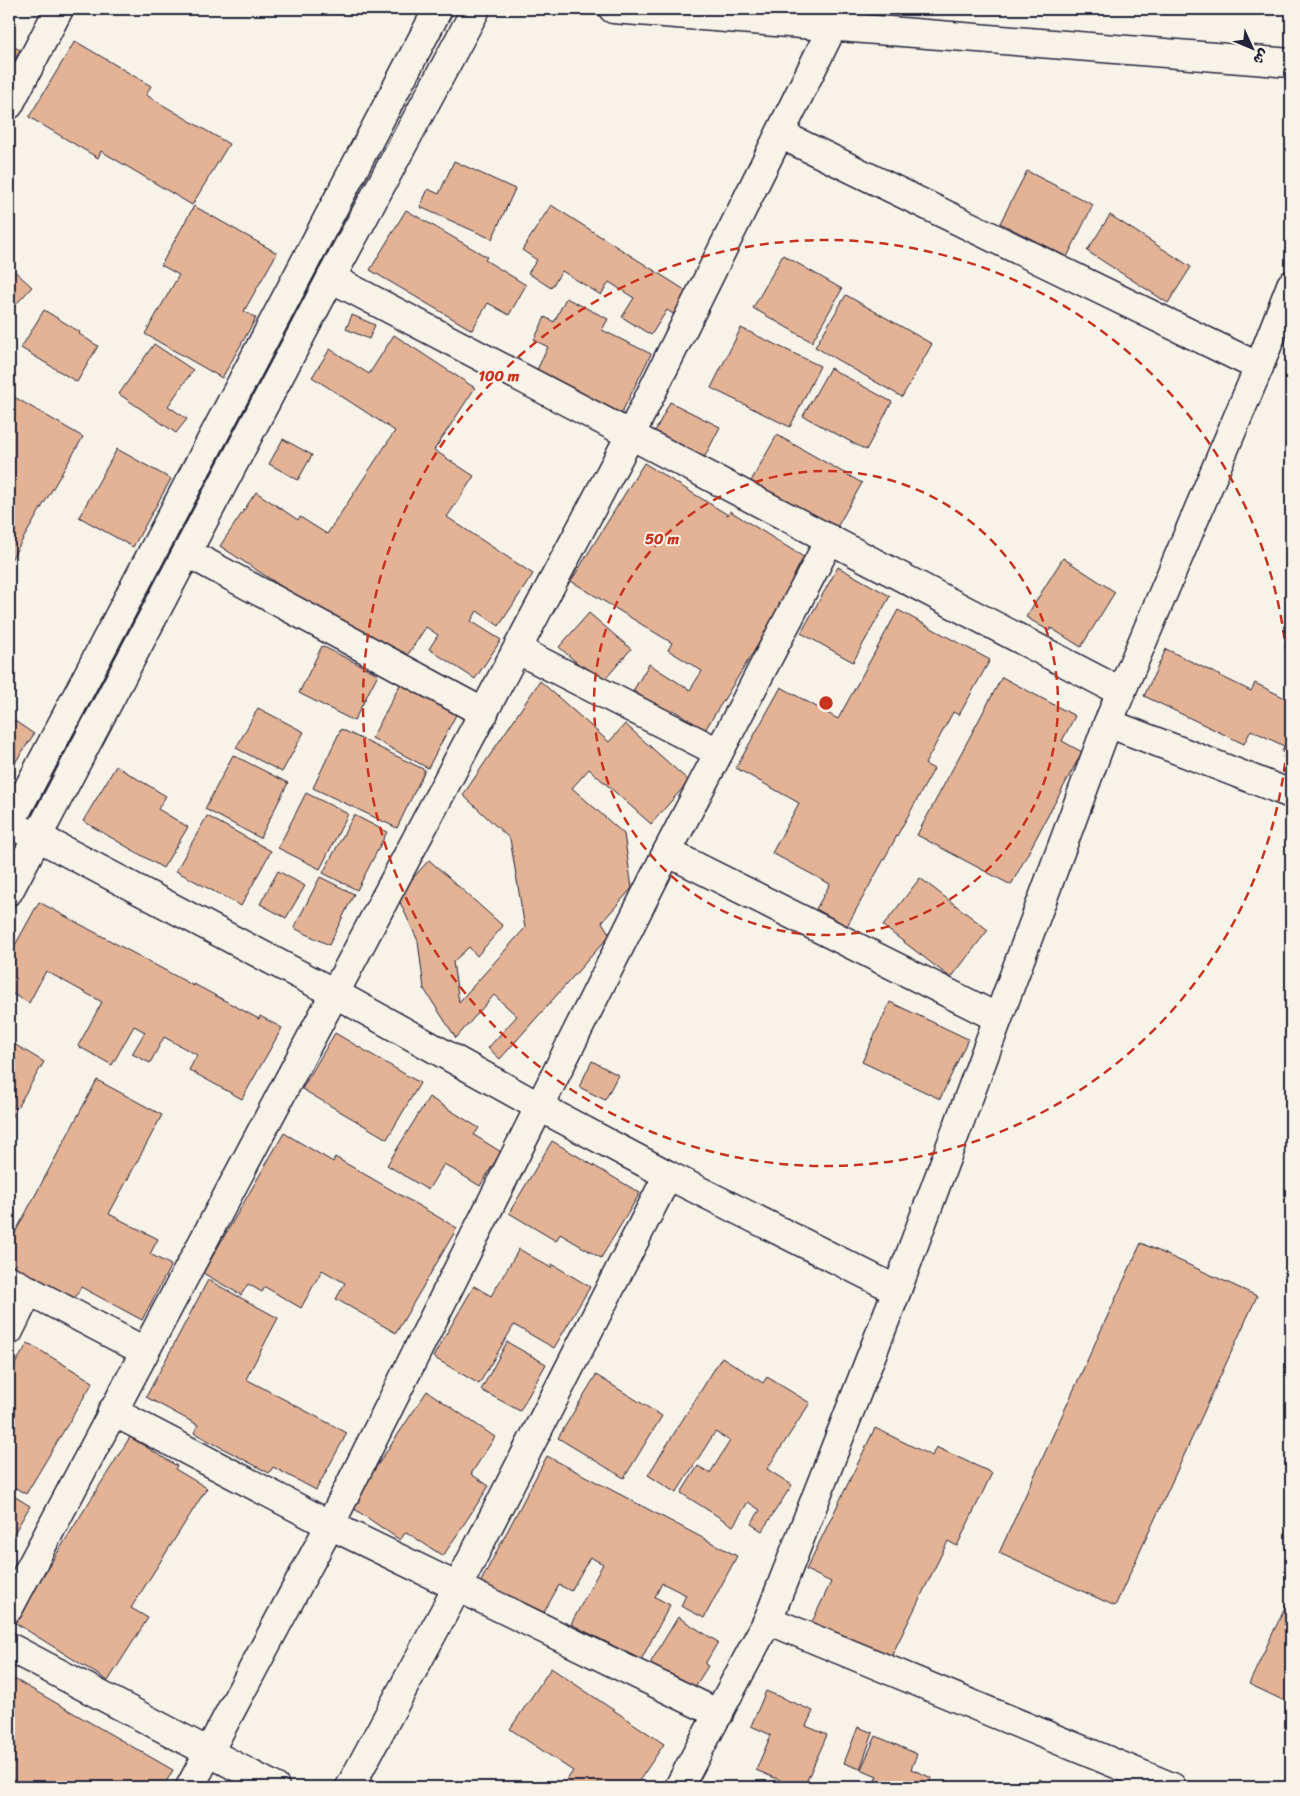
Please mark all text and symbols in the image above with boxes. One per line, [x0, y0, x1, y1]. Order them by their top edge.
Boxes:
north arrow [1228, 22, 1278, 72]
text: ش [1247, 42, 1275, 71]
text: 100 m [479, 363, 520, 389]
text: 50 m [645, 526, 680, 552]
centre of rings [817, 694, 835, 712]

